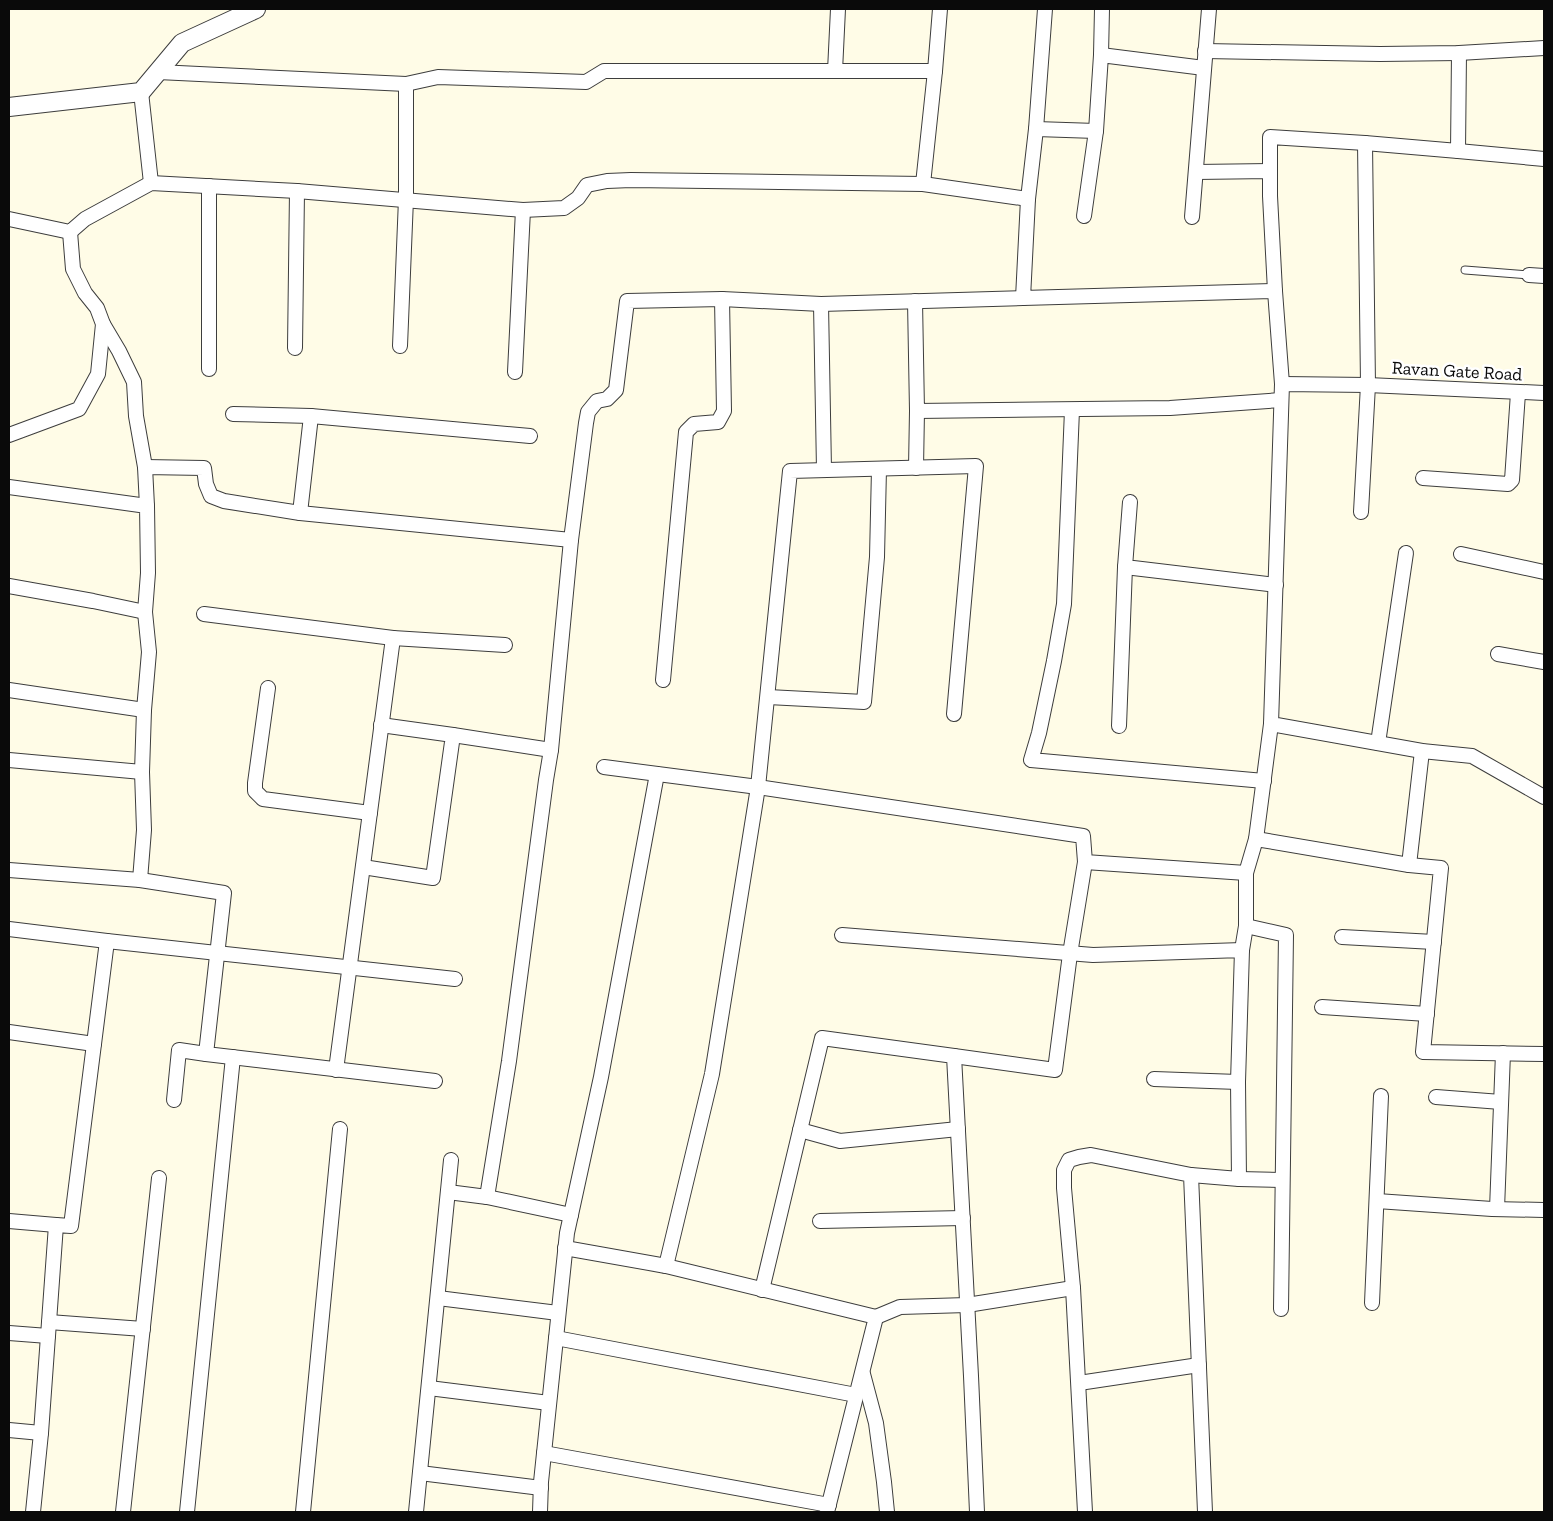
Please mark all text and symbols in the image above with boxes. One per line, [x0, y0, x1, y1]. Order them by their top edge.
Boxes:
street label: Ravan Gate Road [1391, 357, 1523, 385]

